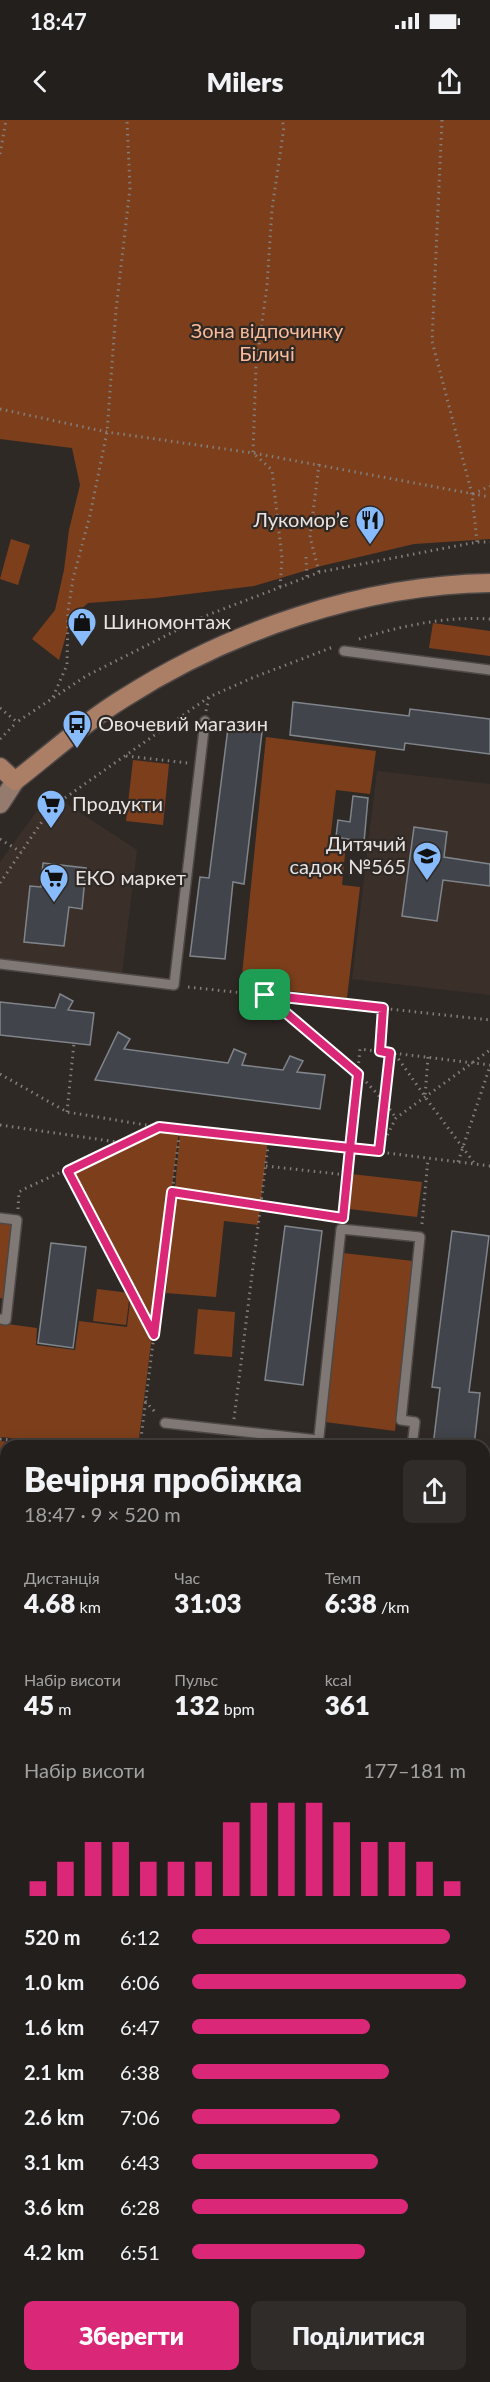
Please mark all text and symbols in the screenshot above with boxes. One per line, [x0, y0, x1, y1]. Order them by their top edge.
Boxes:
text: 18:47 [30, 8, 87, 35]
icon: back [24, 65, 57, 98]
text: Milers [207, 65, 283, 98]
icon: share [433, 65, 466, 98]
park label: Зона відпочинку Біличі [191, 318, 344, 365]
restaurant icon: Лукомор’є [354, 504, 386, 546]
place label: Лукомор’є [253, 507, 349, 531]
shop icon: Шиномонтаж [66, 606, 98, 648]
place label: Шиномонтаж [103, 609, 231, 633]
bus stop icon: Овочевий магазин [61, 708, 93, 750]
place label: Овочевий магазин [98, 711, 268, 735]
supermarket icon: Продукти [35, 788, 67, 830]
place label: Продукти [72, 791, 163, 815]
place label: Дитячий садок №565 [290, 831, 406, 878]
school or university icon: Дитячий садок №565 [411, 840, 443, 882]
supermarket icon: ЕКО маркет [38, 862, 70, 904]
place label: ЕКО маркет [75, 865, 186, 889]
pin [239, 969, 290, 1020]
icon: arrive [248, 978, 281, 1011]
text: Вечірня пробіжка [24, 1459, 302, 1499]
button: share [403, 1460, 466, 1523]
text: 18:47 · 9 × 520 m [24, 1502, 181, 1526]
text: Дистанція [24, 1568, 100, 1587]
text: Час [174, 1568, 200, 1587]
text: Темп [325, 1568, 361, 1587]
text: 4.68 [24, 1587, 75, 1619]
text: 31:03 [174, 1587, 242, 1619]
text: 6:38 [325, 1587, 377, 1619]
text: km [75, 1597, 101, 1616]
text: /km [377, 1597, 409, 1616]
text: Набір висоти [24, 1670, 121, 1689]
text: Пульс [174, 1670, 218, 1689]
text: kcal [325, 1670, 352, 1689]
text: 45 [24, 1689, 54, 1721]
text: 132 [174, 1689, 220, 1721]
text: 361 [325, 1689, 370, 1721]
text: m [54, 1699, 71, 1718]
text: bpm [220, 1699, 255, 1718]
text: Набір висоти [24, 1758, 145, 1782]
text: 177–181 m [363, 1758, 466, 1782]
text: 520 m [24, 1925, 80, 1949]
text: 6:12 [120, 1925, 160, 1949]
text: 1.0 km [24, 1970, 84, 1994]
text: 6:06 [120, 1970, 160, 1994]
text: 1.6 km [24, 2015, 84, 2039]
text: 6:47 [120, 2015, 160, 2039]
text: 2.1 km [24, 2060, 84, 2084]
text: 6:38 [120, 2060, 160, 2084]
text: 2.6 km [24, 2105, 84, 2129]
text: 7:06 [120, 2105, 160, 2129]
text: 3.1 km [24, 2150, 84, 2174]
text: 6:43 [120, 2150, 160, 2174]
text: 3.6 km [24, 2195, 84, 2219]
text: 6:28 [120, 2195, 160, 2219]
text: 4.2 km [24, 2240, 84, 2264]
text: 6:51 [120, 2240, 160, 2264]
button: Зберегти [24, 2301, 239, 2370]
button: Поділитися [251, 2301, 466, 2370]

